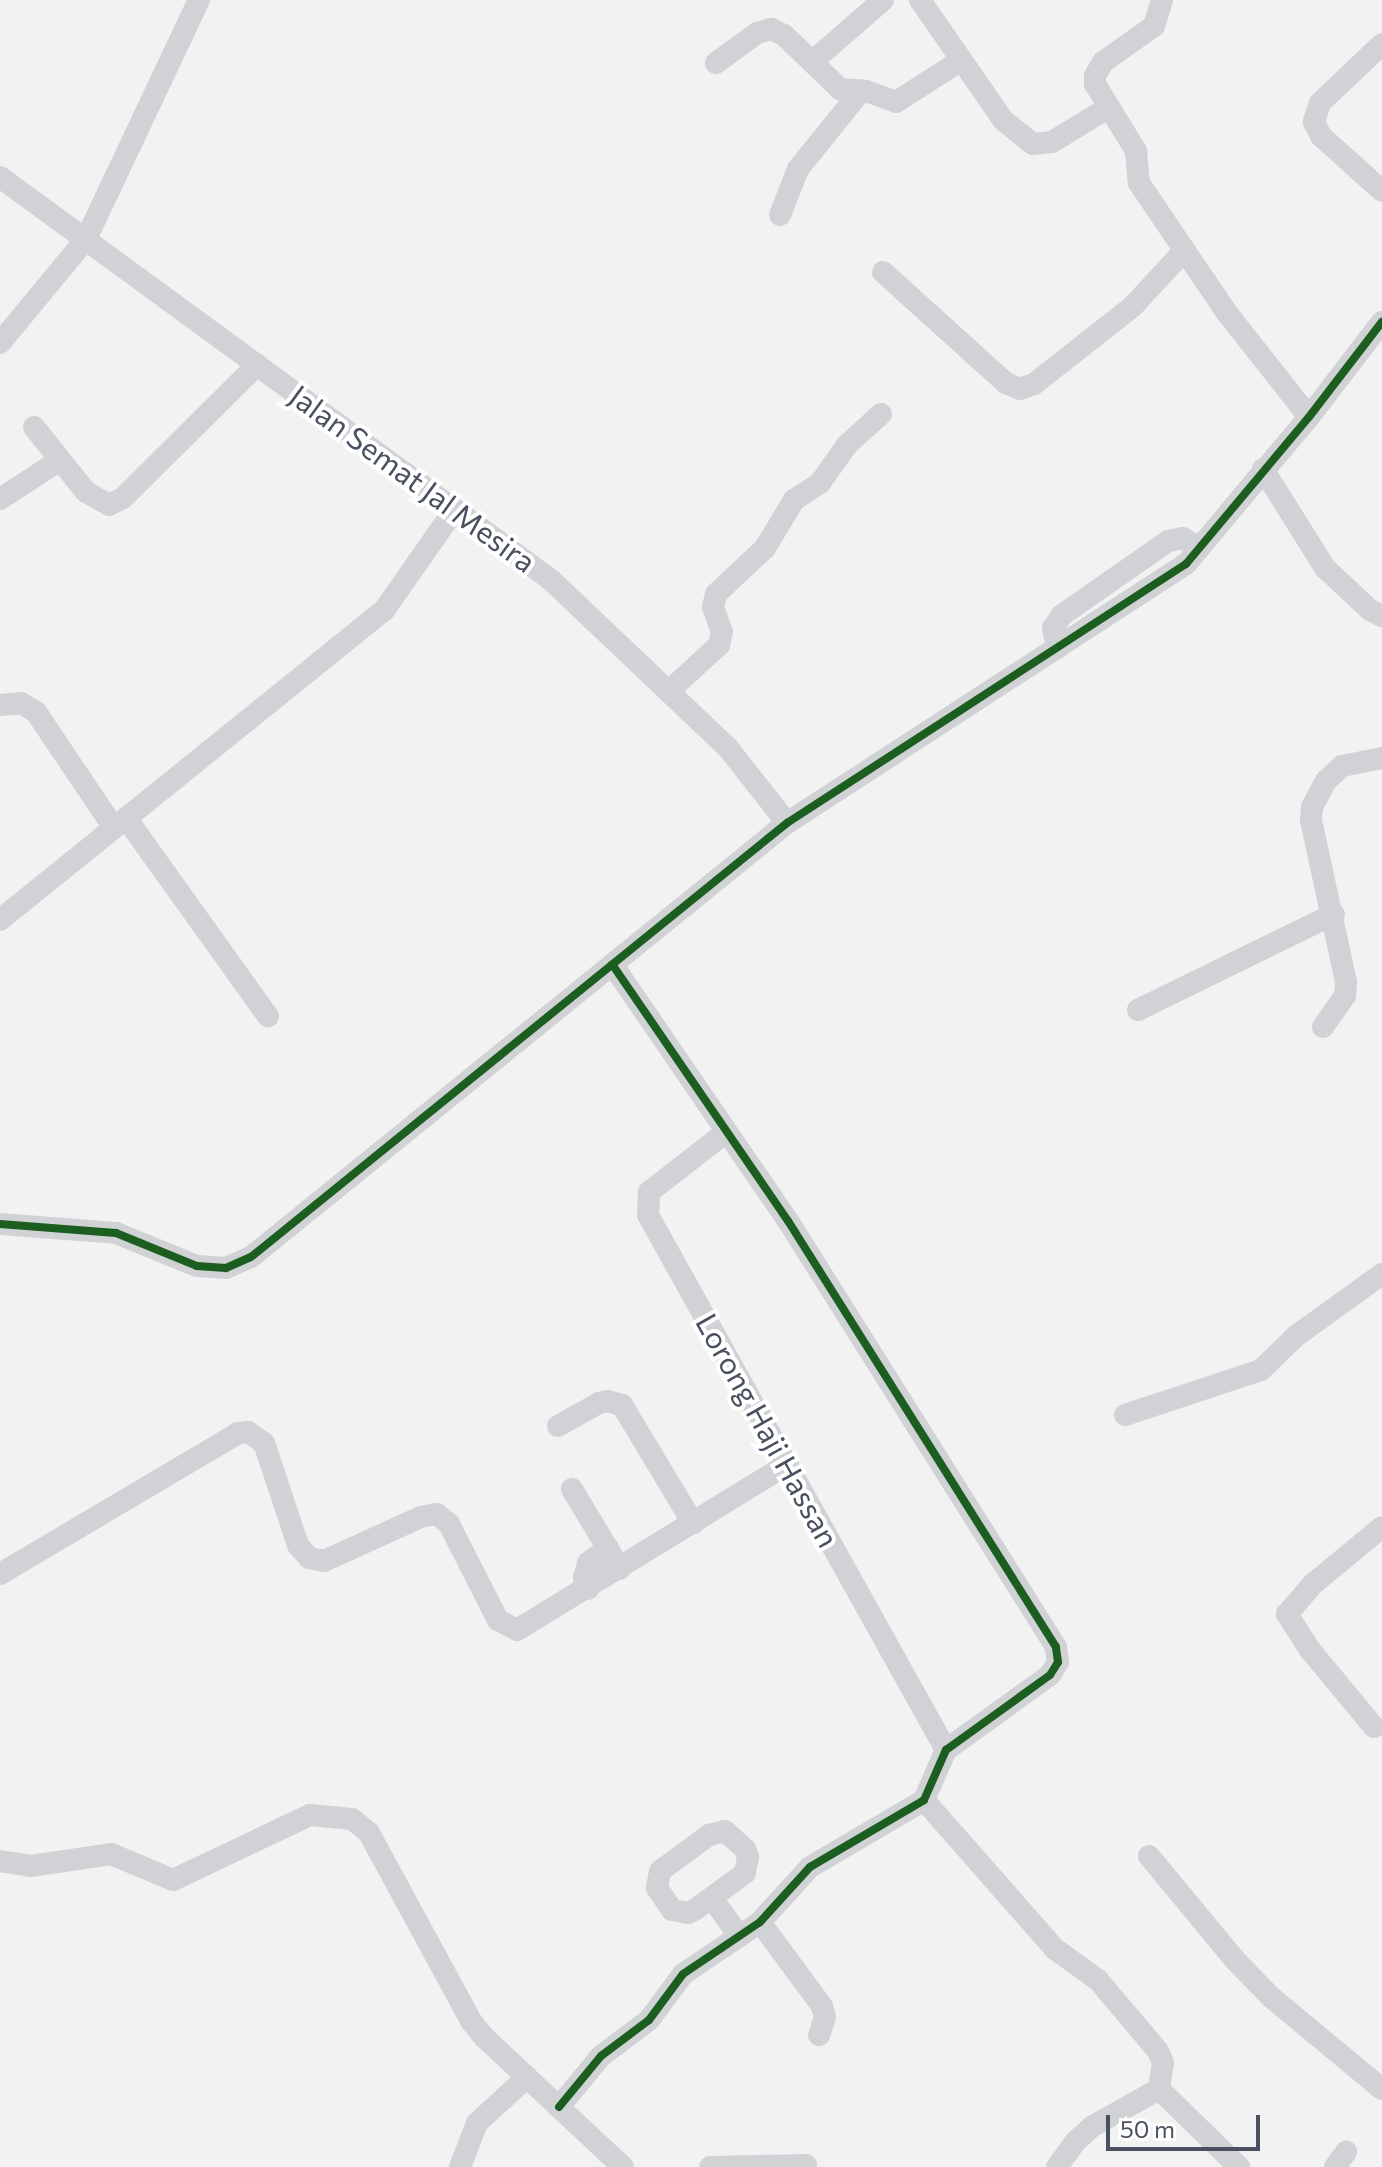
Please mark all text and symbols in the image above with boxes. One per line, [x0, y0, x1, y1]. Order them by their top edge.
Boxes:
street label: Jalan Semat Jal Mesira [283, 377, 543, 579]
street label: Lorong Haji Hassan [689, 1307, 847, 1553]
scale bar [1110, 2099, 1264, 2149]
text: 50 m [1120, 2114, 1175, 2143]

